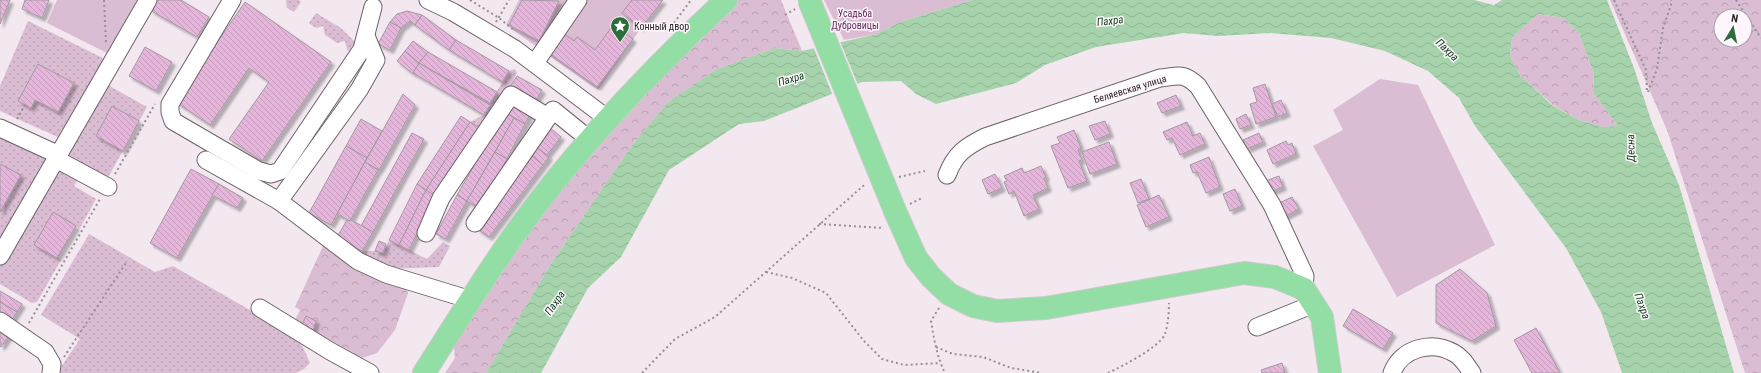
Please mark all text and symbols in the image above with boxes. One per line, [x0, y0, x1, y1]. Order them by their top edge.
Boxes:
park label: Усадьба Дубровицы [831, 8, 879, 31]
north arrow [1713, 8, 1753, 48]
text: N [1730, 12, 1739, 26]
water label: Пахра [1096, 13, 1124, 29]
place icon: Конный двор [609, 15, 631, 43]
place label: Конный двор [634, 21, 689, 32]
water label: Пахра [1433, 36, 1461, 64]
water label: Пахра [776, 69, 806, 89]
street label: Беляевская улица [1092, 73, 1168, 105]
water label: Десна [1624, 134, 1638, 163]
water label: Пахра [542, 288, 568, 318]
water label: Пахра [1631, 291, 1653, 321]

